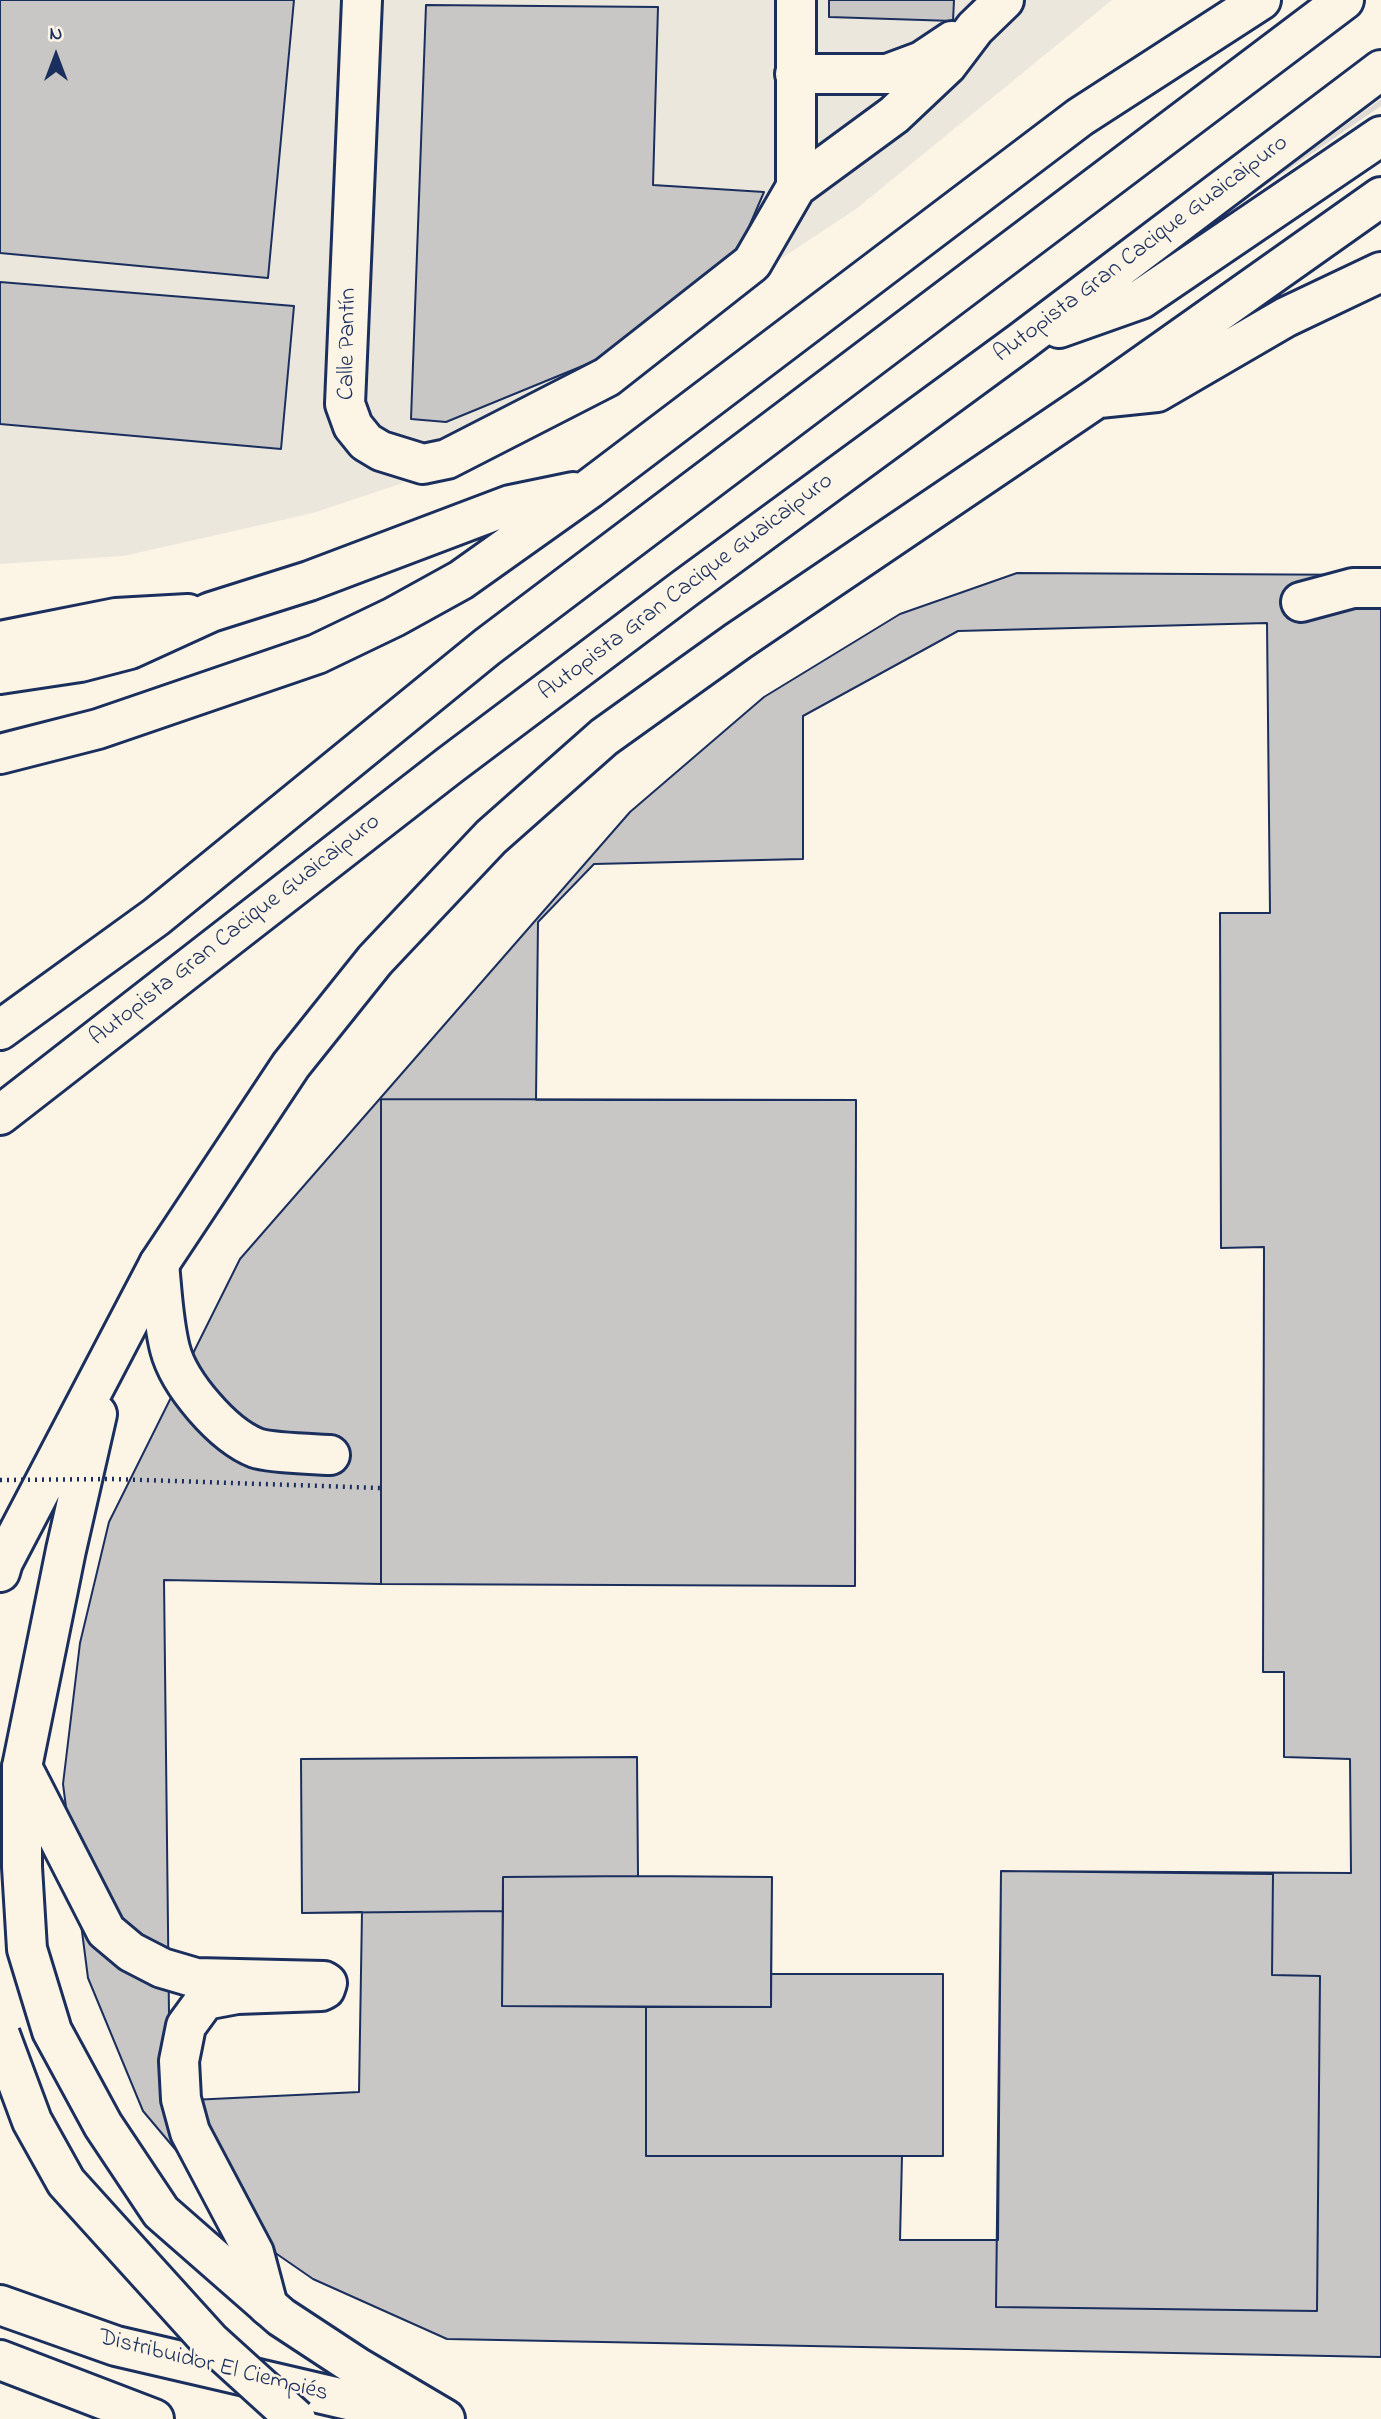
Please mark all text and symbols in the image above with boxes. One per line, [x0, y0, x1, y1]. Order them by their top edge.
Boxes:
north arrow [21, 21, 91, 91]
text: N [50, 21, 62, 48]
street label: Autopista Gran Cacique Guaicaipuro [989, 130, 1295, 370]
street label: Calle Pantín [334, 288, 364, 400]
street label: Autopista Gran Cacique Guaicaipuro [534, 468, 840, 708]
street label: Autopista Gran Cacique Guaicaipuro [85, 809, 387, 1053]
street label: Distribuidor El Ciempiés [95, 2325, 331, 2409]

